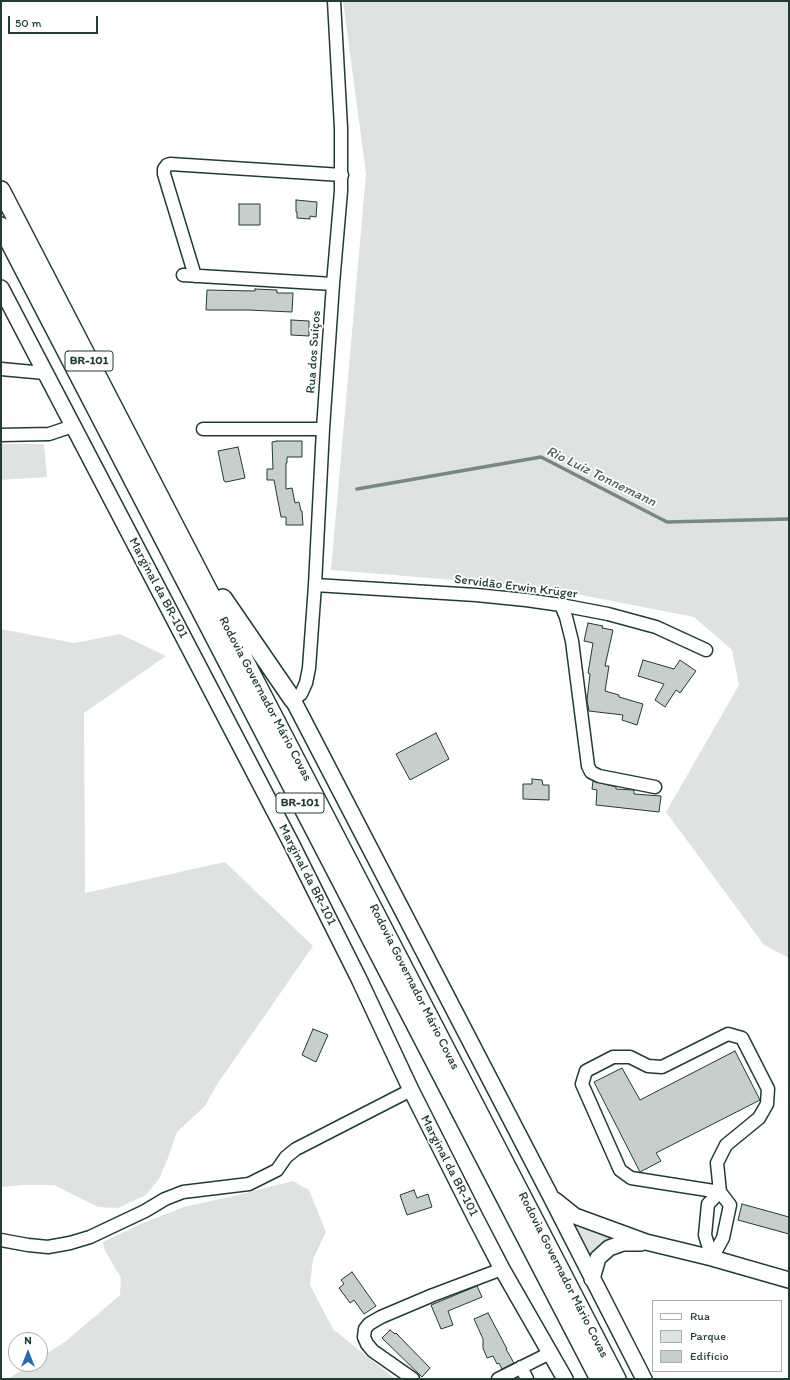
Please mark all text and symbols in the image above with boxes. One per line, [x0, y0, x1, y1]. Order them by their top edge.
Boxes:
scale bar [10, 8, 100, 34]
text: 50 m [15, 16, 41, 30]
street label: Rua dos Suíços [303, 310, 325, 394]
road number: BR-101 [65, 351, 113, 371]
water label: Rio Luiz Tonnemann [543, 443, 659, 511]
street label: Marginal da BR-101 [125, 535, 191, 641]
street label: Servidão Erwin Krüger [453, 572, 579, 602]
street label: Rodovia Governador Mário Covas [215, 614, 315, 784]
road number: BR-101 [276, 793, 324, 813]
street label: Marginal da BR-101 [275, 822, 339, 928]
street label: Rodovia Governador Mário Covas [365, 902, 463, 1072]
street label: Marginal da BR-101 [417, 1113, 481, 1219]
street label: Rodovia Governador Mário Covas [514, 1190, 612, 1360]
legend [652, 1300, 782, 1372]
text: Rua [690, 1309, 710, 1323]
text: Parque [690, 1329, 726, 1343]
north arrow [8, 1332, 48, 1372]
text: N [24, 1334, 32, 1347]
text: Edifício [690, 1349, 729, 1363]

